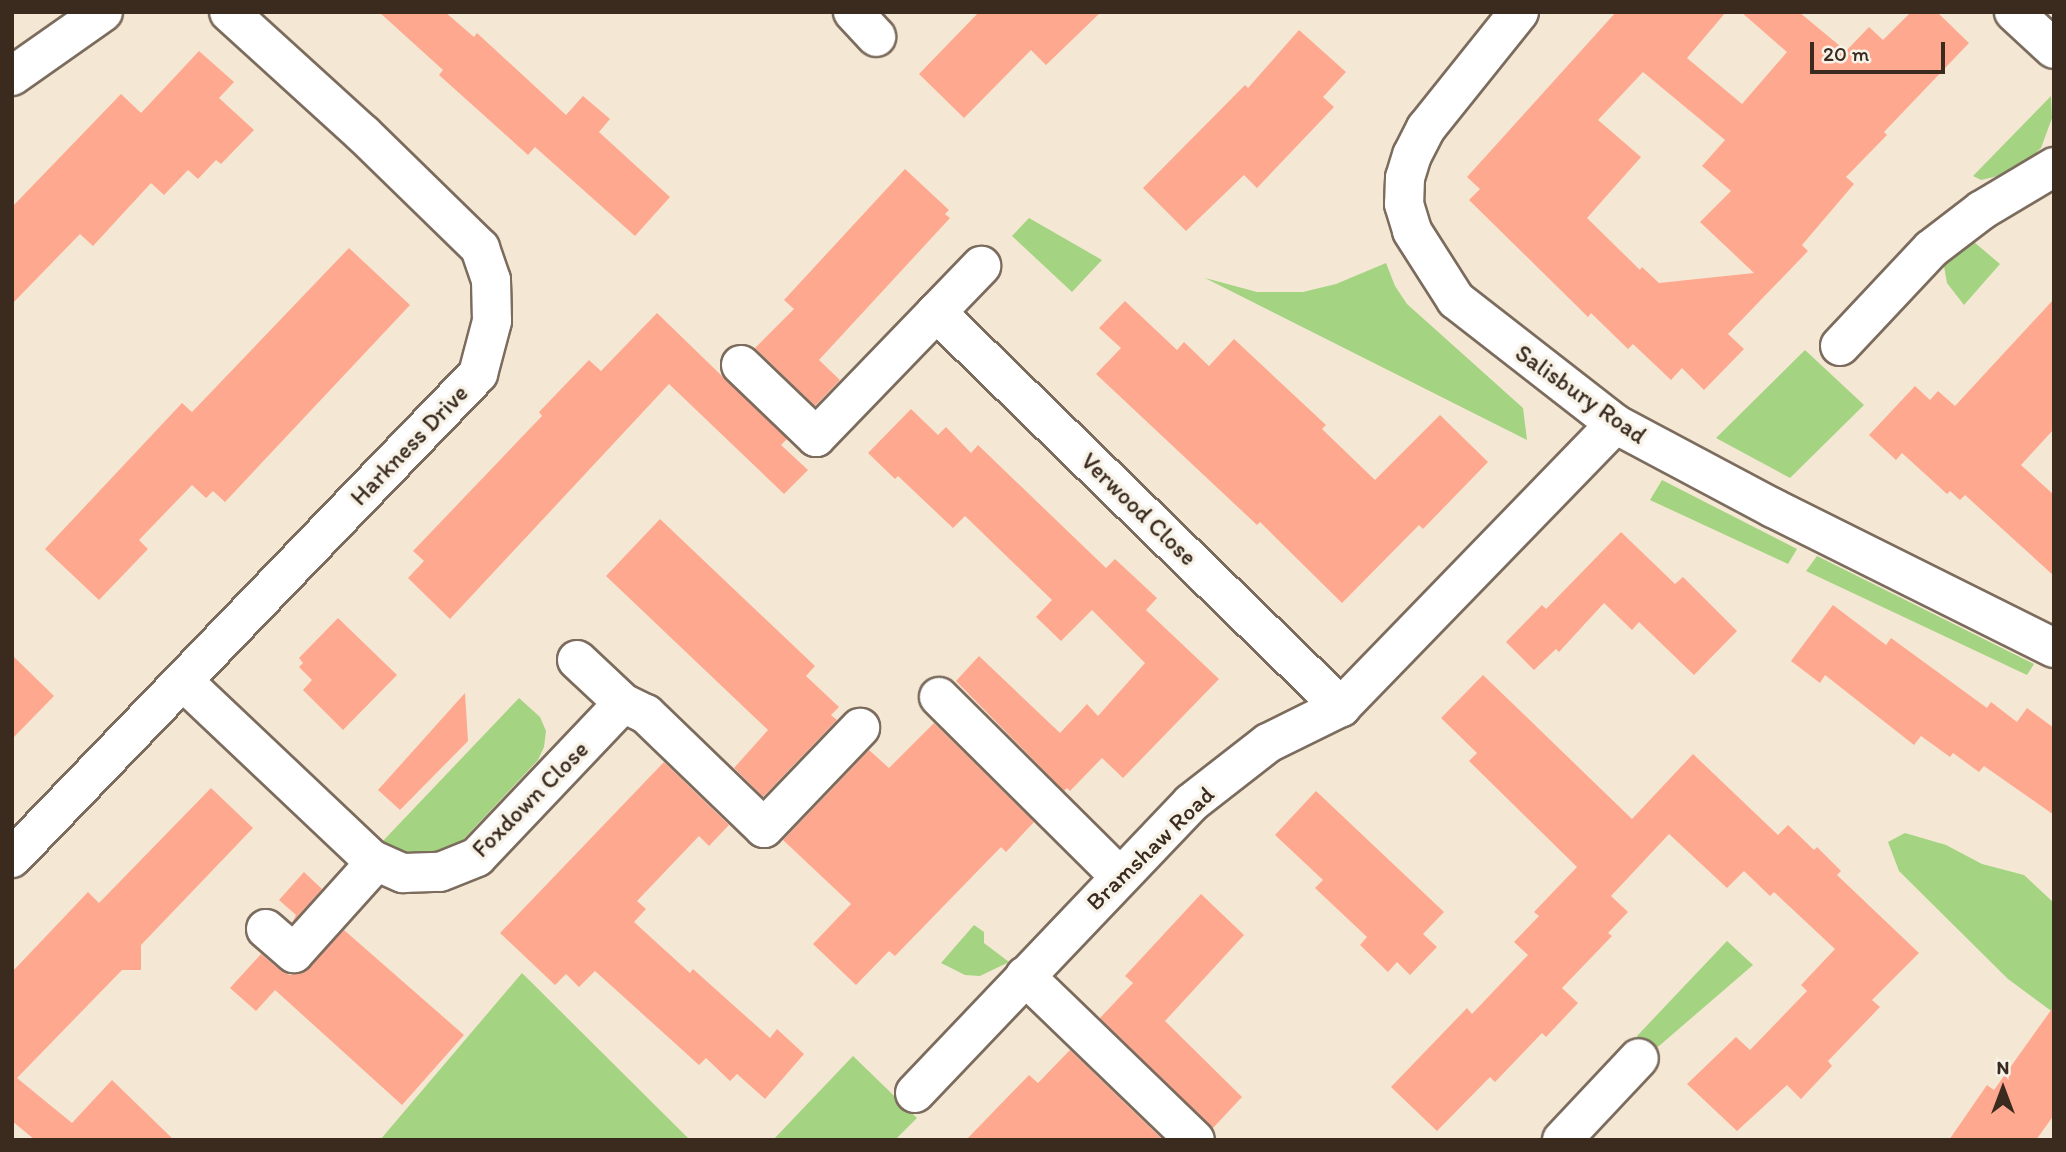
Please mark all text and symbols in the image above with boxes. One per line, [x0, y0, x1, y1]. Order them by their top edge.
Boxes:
scale bar [1814, 28, 1949, 72]
text: 20 m [1823, 41, 1869, 66]
street label: Salisbury Road [1510, 338, 1652, 450]
street label: Harkness Drive [344, 379, 474, 511]
street label: Verwood Close [1075, 447, 1203, 571]
street label: Foxdown Close [466, 735, 594, 863]
street label: Bramshaw Road [1080, 780, 1220, 916]
north arrow [1968, 1054, 2038, 1124]
text: N [1997, 1056, 2009, 1079]

